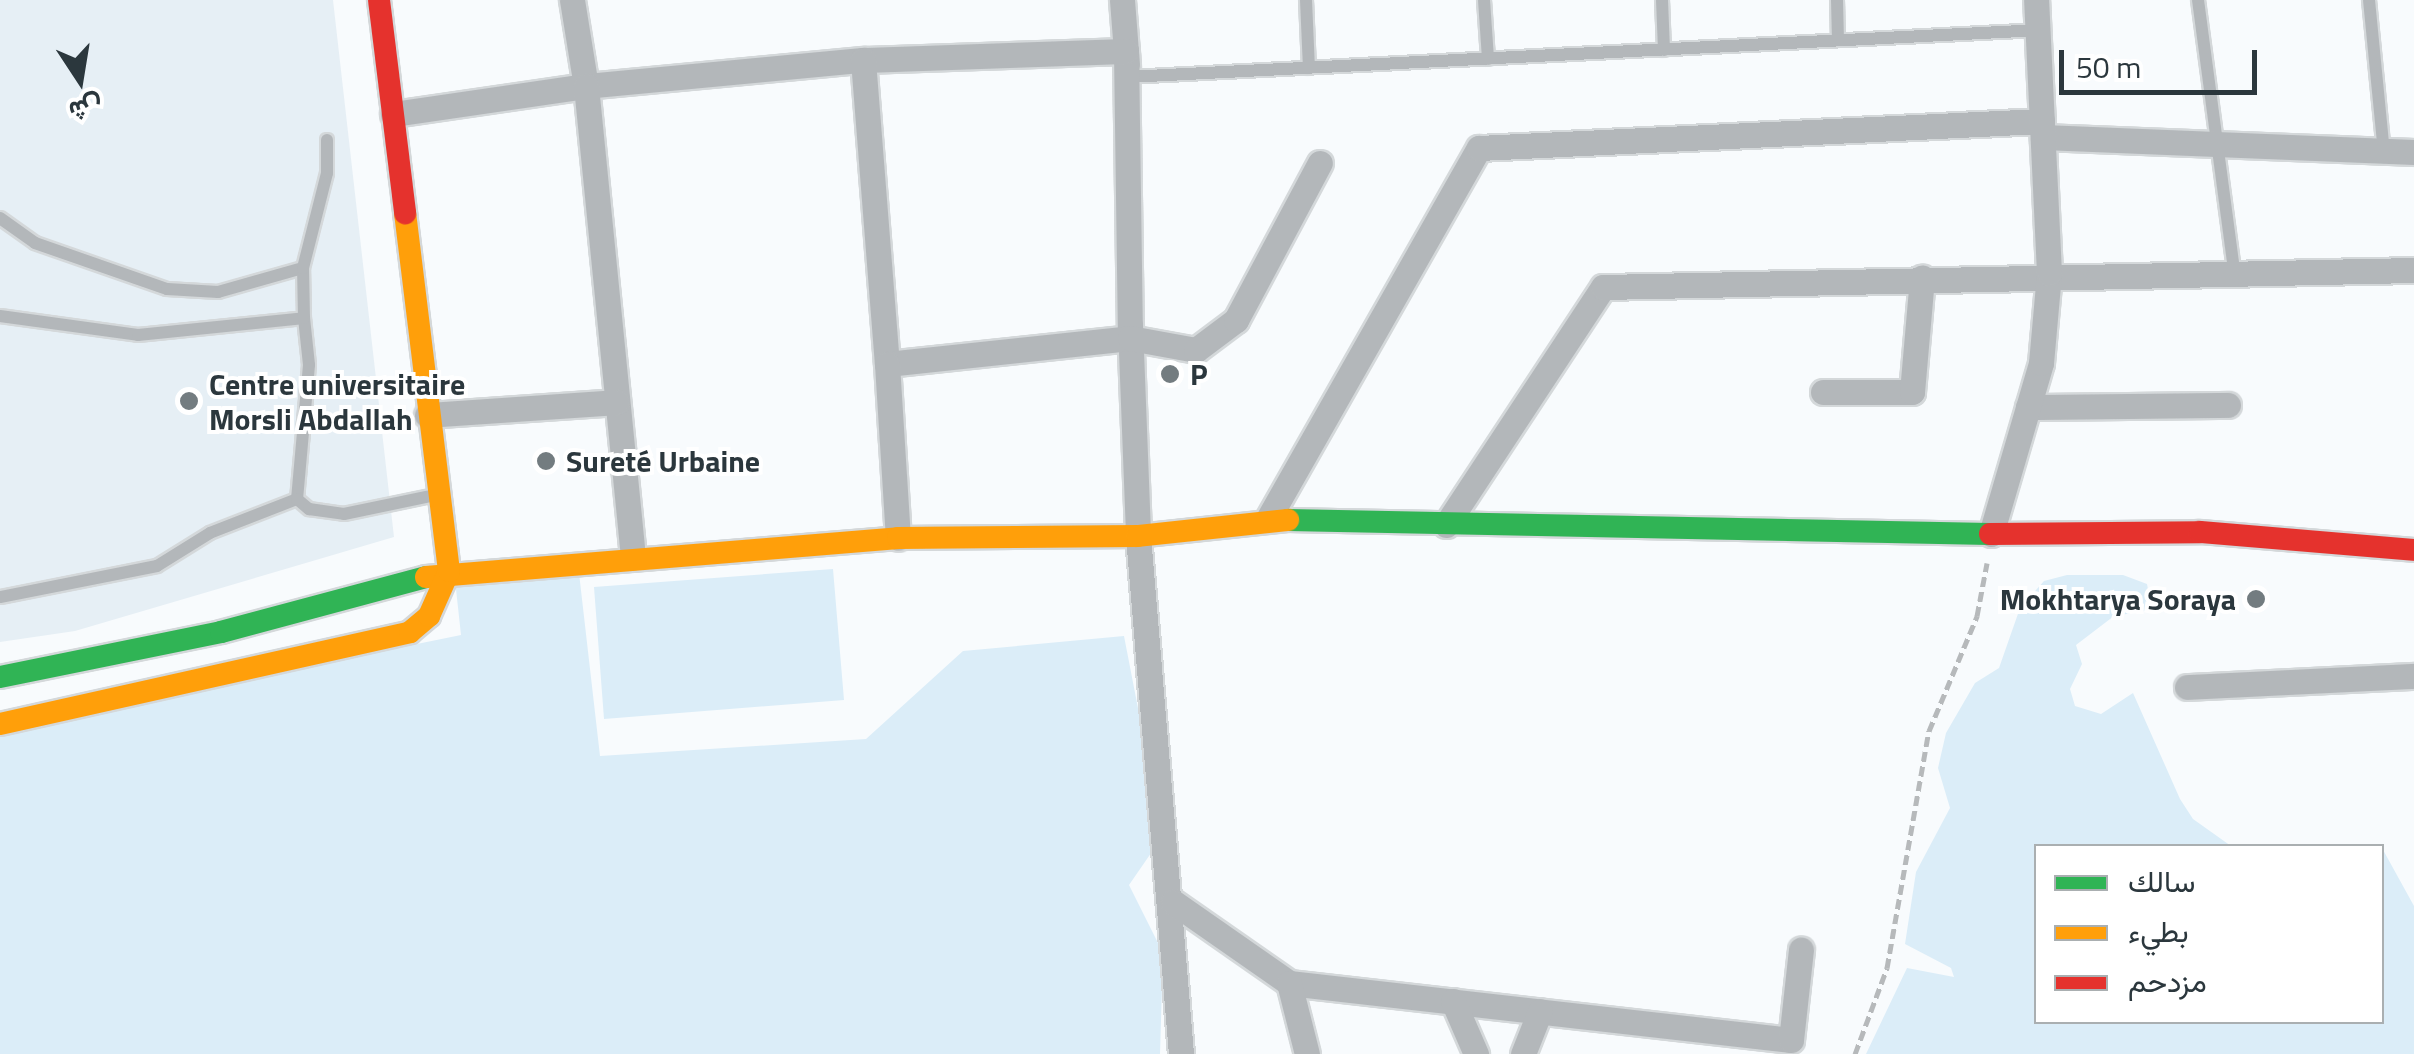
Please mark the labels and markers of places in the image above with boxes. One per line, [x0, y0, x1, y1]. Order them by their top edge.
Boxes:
place label: P [1190, 356, 1208, 392]
marker: P [1159, 363, 1181, 385]
place label: Centre universitaire Morsli Abdallah [209, 366, 465, 436]
marker: Centre universitaire Morsli Abdallah [178, 390, 200, 412]
place label: Sureté Urbaine [566, 443, 760, 479]
marker: Sureté Urbaine [535, 450, 557, 472]
place label: Mokhtarya Soraya [2000, 581, 2236, 617]
marker: Mokhtarya Soraya [2245, 588, 2267, 610]

